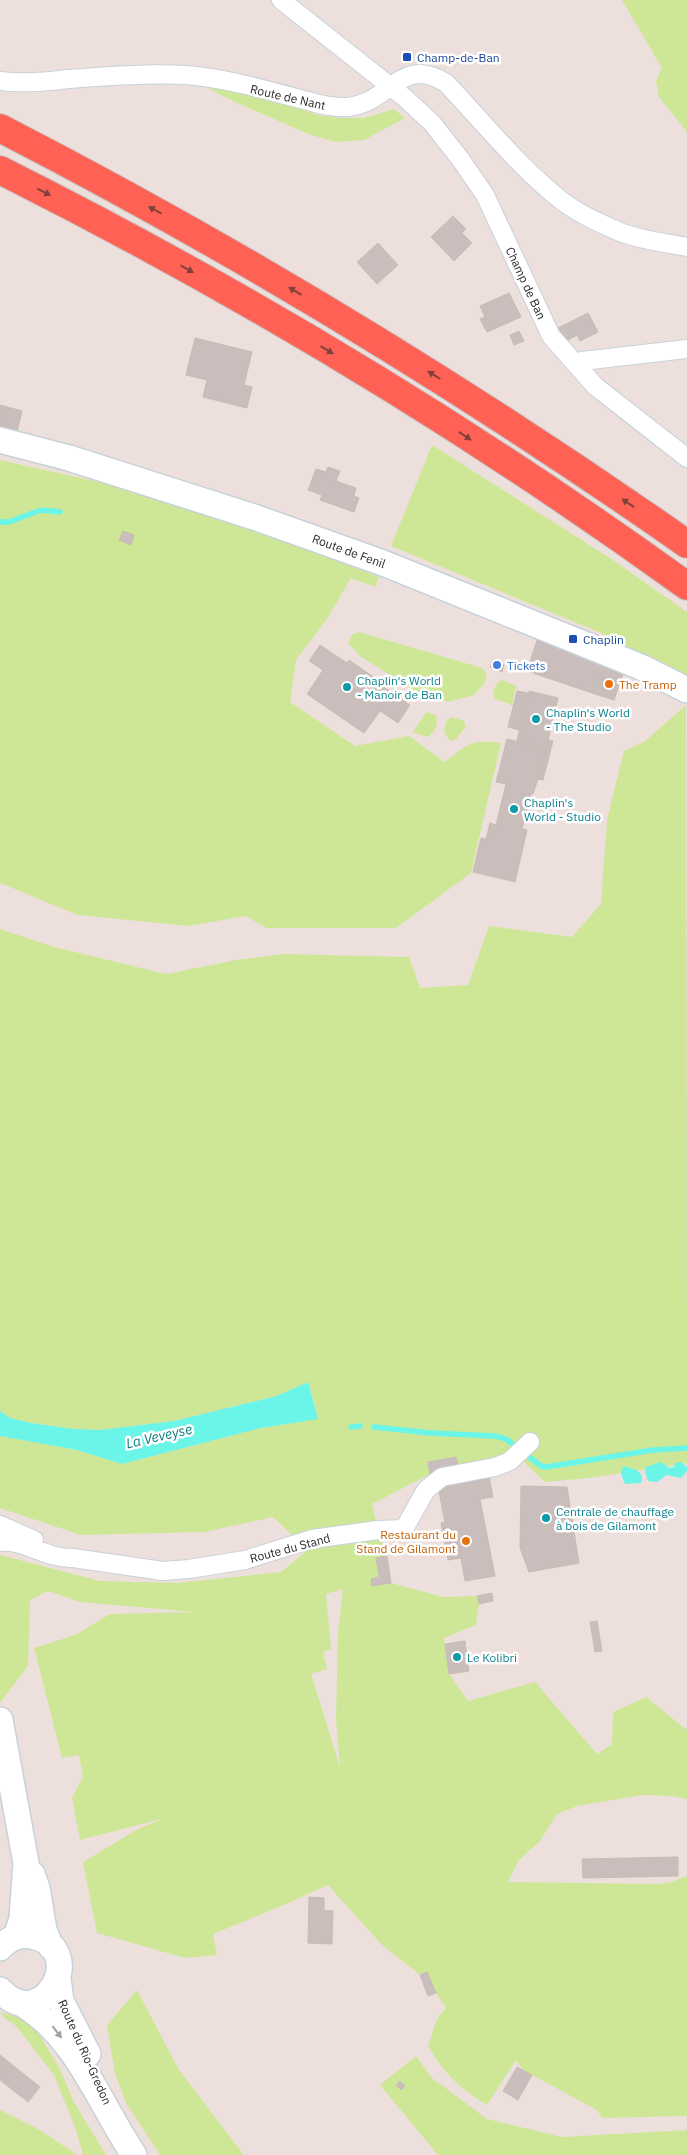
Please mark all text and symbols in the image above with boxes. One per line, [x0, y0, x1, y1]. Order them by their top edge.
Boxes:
place label: Champ-de-Ban [417, 50, 500, 65]
marker: Champ-de-Ban [401, 51, 413, 63]
street label: Route de Nant [249, 81, 327, 113]
one-way arrow [36, 188, 51, 196]
one-way arrow [147, 206, 162, 214]
street label: Champ de Ban [503, 244, 549, 322]
one-way arrow [180, 264, 193, 273]
one-way arrow [289, 286, 302, 295]
one-way arrow [321, 345, 334, 354]
one-way arrow [428, 370, 441, 380]
one-way arrow [459, 431, 472, 440]
one-way arrow [621, 498, 635, 508]
street label: Route de Fenil [310, 531, 388, 571]
place label: Chaplin [583, 632, 624, 647]
marker: Chaplin [567, 633, 579, 645]
place label: Tickets [507, 658, 546, 673]
marker: Tickets [491, 659, 503, 671]
place label: Chaplin's World - Manoir de Ban [357, 673, 442, 702]
place label: The Tramp [619, 677, 677, 692]
marker: The Tramp [603, 678, 615, 690]
marker: Chaplin's World - Manoir de Ban [341, 681, 353, 693]
place label: Chaplin's World - The Studio [546, 705, 630, 734]
marker: Chaplin's World - The Studio [530, 713, 542, 725]
place label: Chaplin's World - Studio [524, 795, 601, 824]
marker: Chaplin's World - Studio [508, 803, 520, 815]
water label: La Veveyse [124, 1420, 194, 1452]
place label: Centrale de chauffage à bois de Gilamont [556, 1504, 674, 1533]
marker: Centrale de chauffage à bois de Gilamont [540, 1512, 552, 1524]
place label: Restaurant du Stand de Gilamont [356, 1527, 456, 1556]
street label: Route du Stand [248, 1530, 332, 1566]
marker: Restaurant du Stand de Gilamont [460, 1535, 472, 1547]
place label: Le Kolibri [467, 1650, 517, 1665]
marker: Le Kolibri [451, 1651, 463, 1663]
street label: Route du Rio-Gredon [55, 1997, 115, 2107]
one-way arrow [51, 2025, 62, 2038]

